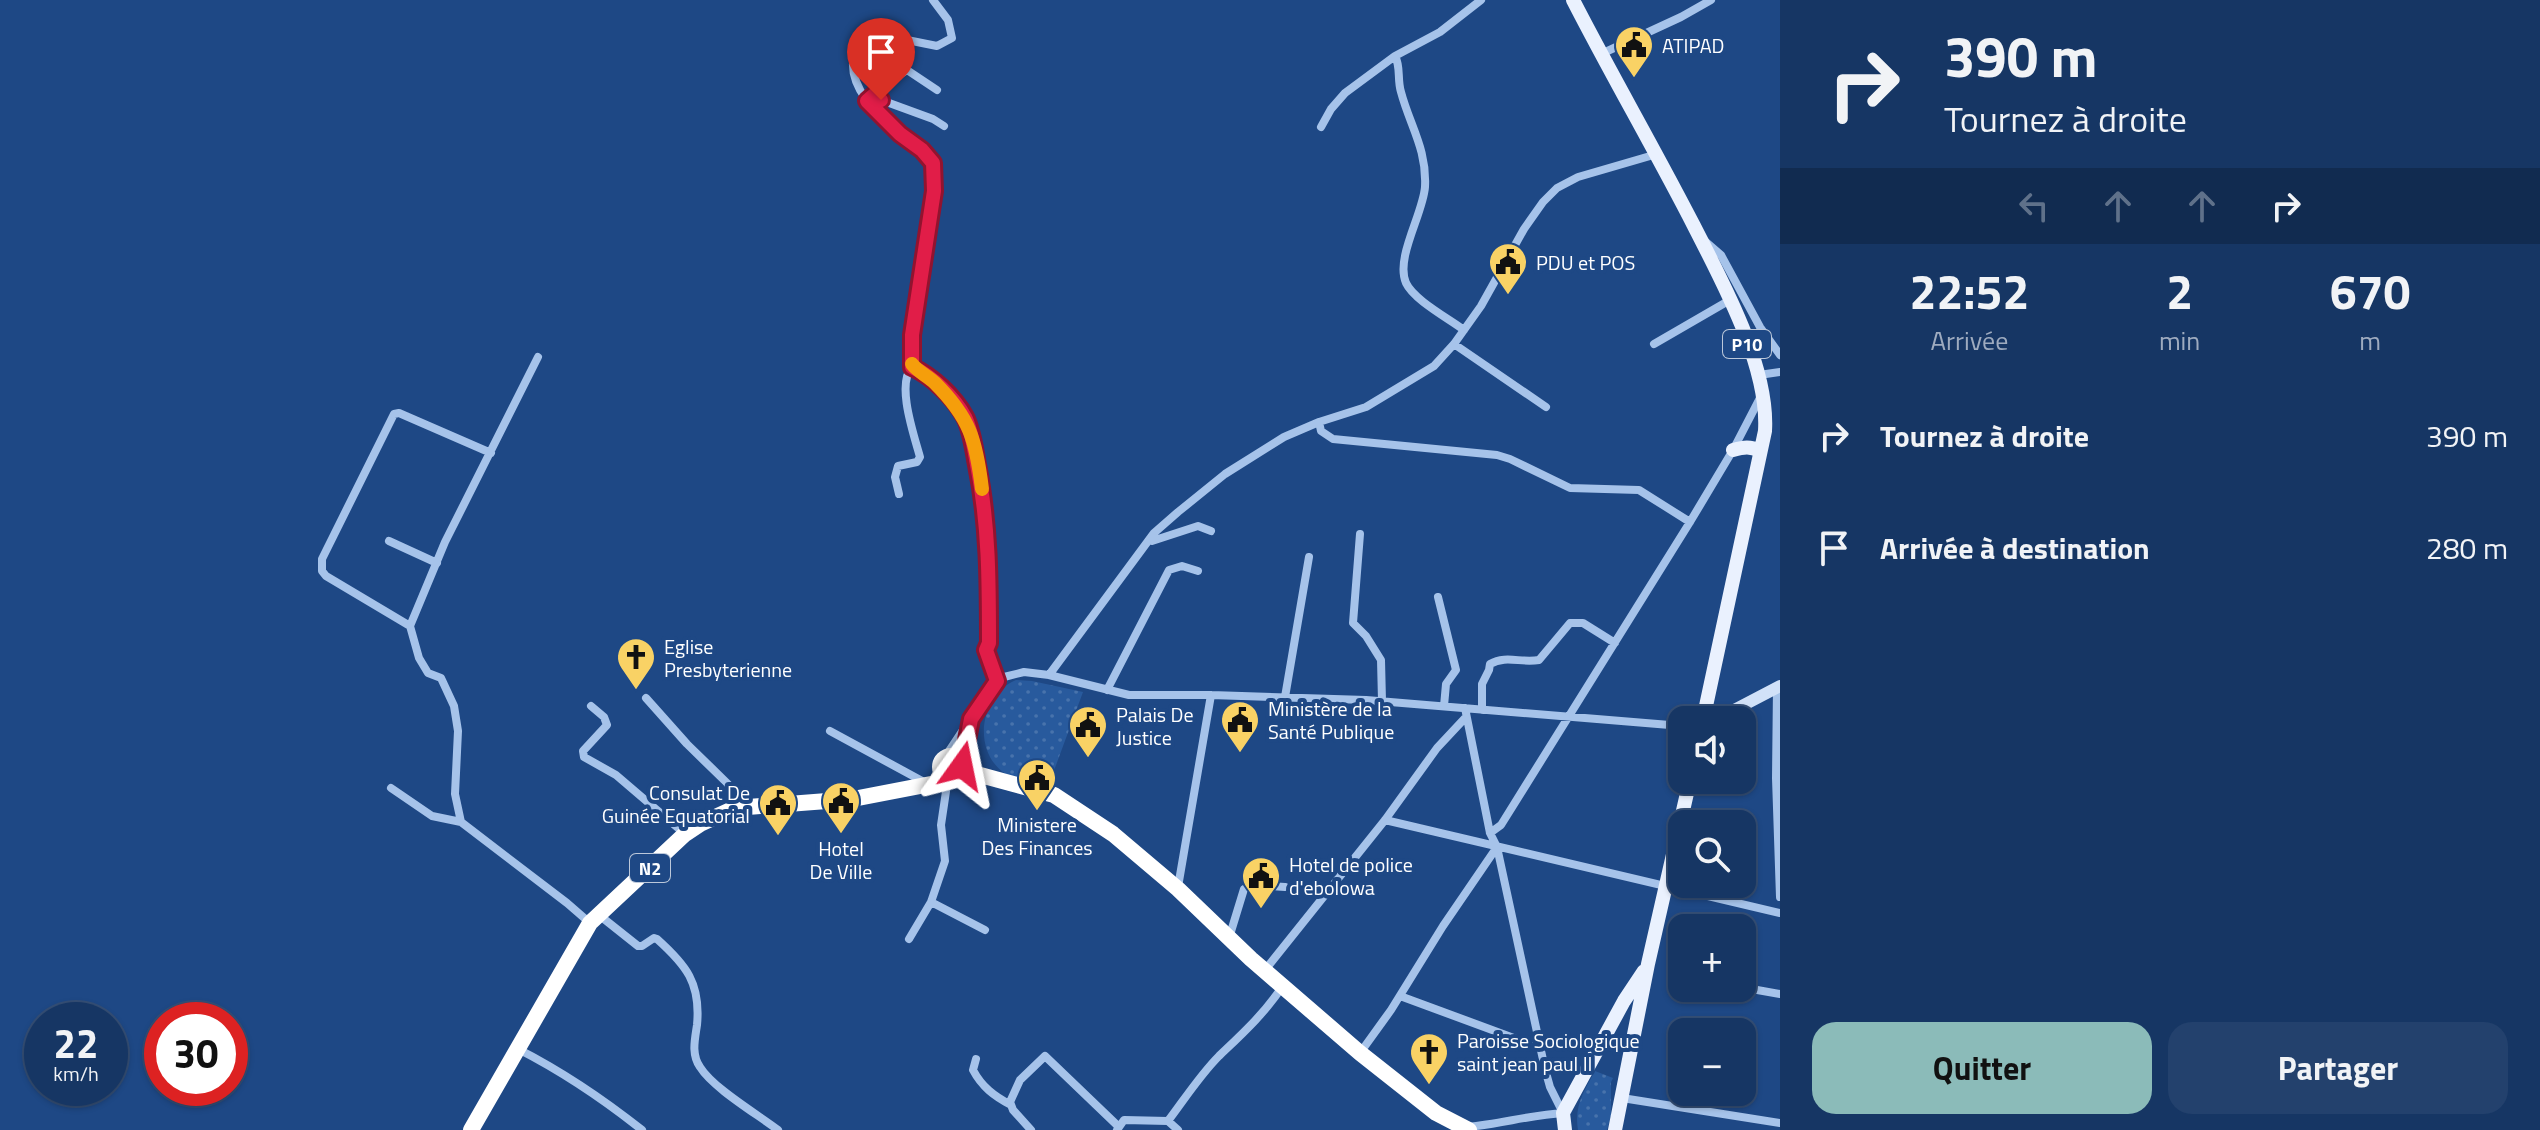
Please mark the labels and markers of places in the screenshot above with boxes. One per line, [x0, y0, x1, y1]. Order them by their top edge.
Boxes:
pin [847, 18, 915, 100]
public building icon: ATIPAD [1613, 24, 1655, 79]
place label: ATIPAD [1662, 30, 1724, 61]
public building icon: PDU et POS [1487, 241, 1529, 296]
place label: PDU et POS [1536, 247, 1635, 278]
place label: Eglise Presbyterienne [664, 631, 792, 685]
church icon: Eglise Presbyterienne [615, 636, 657, 691]
place label: Ministère de la Santé Publique [1268, 693, 1394, 747]
place label: Palais De Justice [1116, 699, 1194, 753]
public building icon: Ministère de la Santé Publique [1219, 699, 1261, 754]
public building icon: Palais De Justice [1067, 704, 1109, 759]
public building icon: Ministere Des Finances [1016, 757, 1058, 812]
place label: Consulat De Guinée Equatorial [602, 777, 750, 831]
public building icon: Hotel De Ville [820, 780, 862, 835]
public building icon: Consulat De Guinée Equatorial [757, 782, 799, 837]
place label: Ministere Des Finances [981, 809, 1093, 863]
place label: Hotel De Ville [810, 833, 872, 887]
place label: Hotel de police d'ebolowa [1289, 849, 1413, 903]
public building icon: Hotel de police d'ebolowa [1240, 855, 1282, 910]
place label: Paroisse Sociologique saint jean paul II [1457, 1025, 1640, 1079]
church icon: Paroisse Sociologique saint jean paul II [1408, 1031, 1450, 1086]

